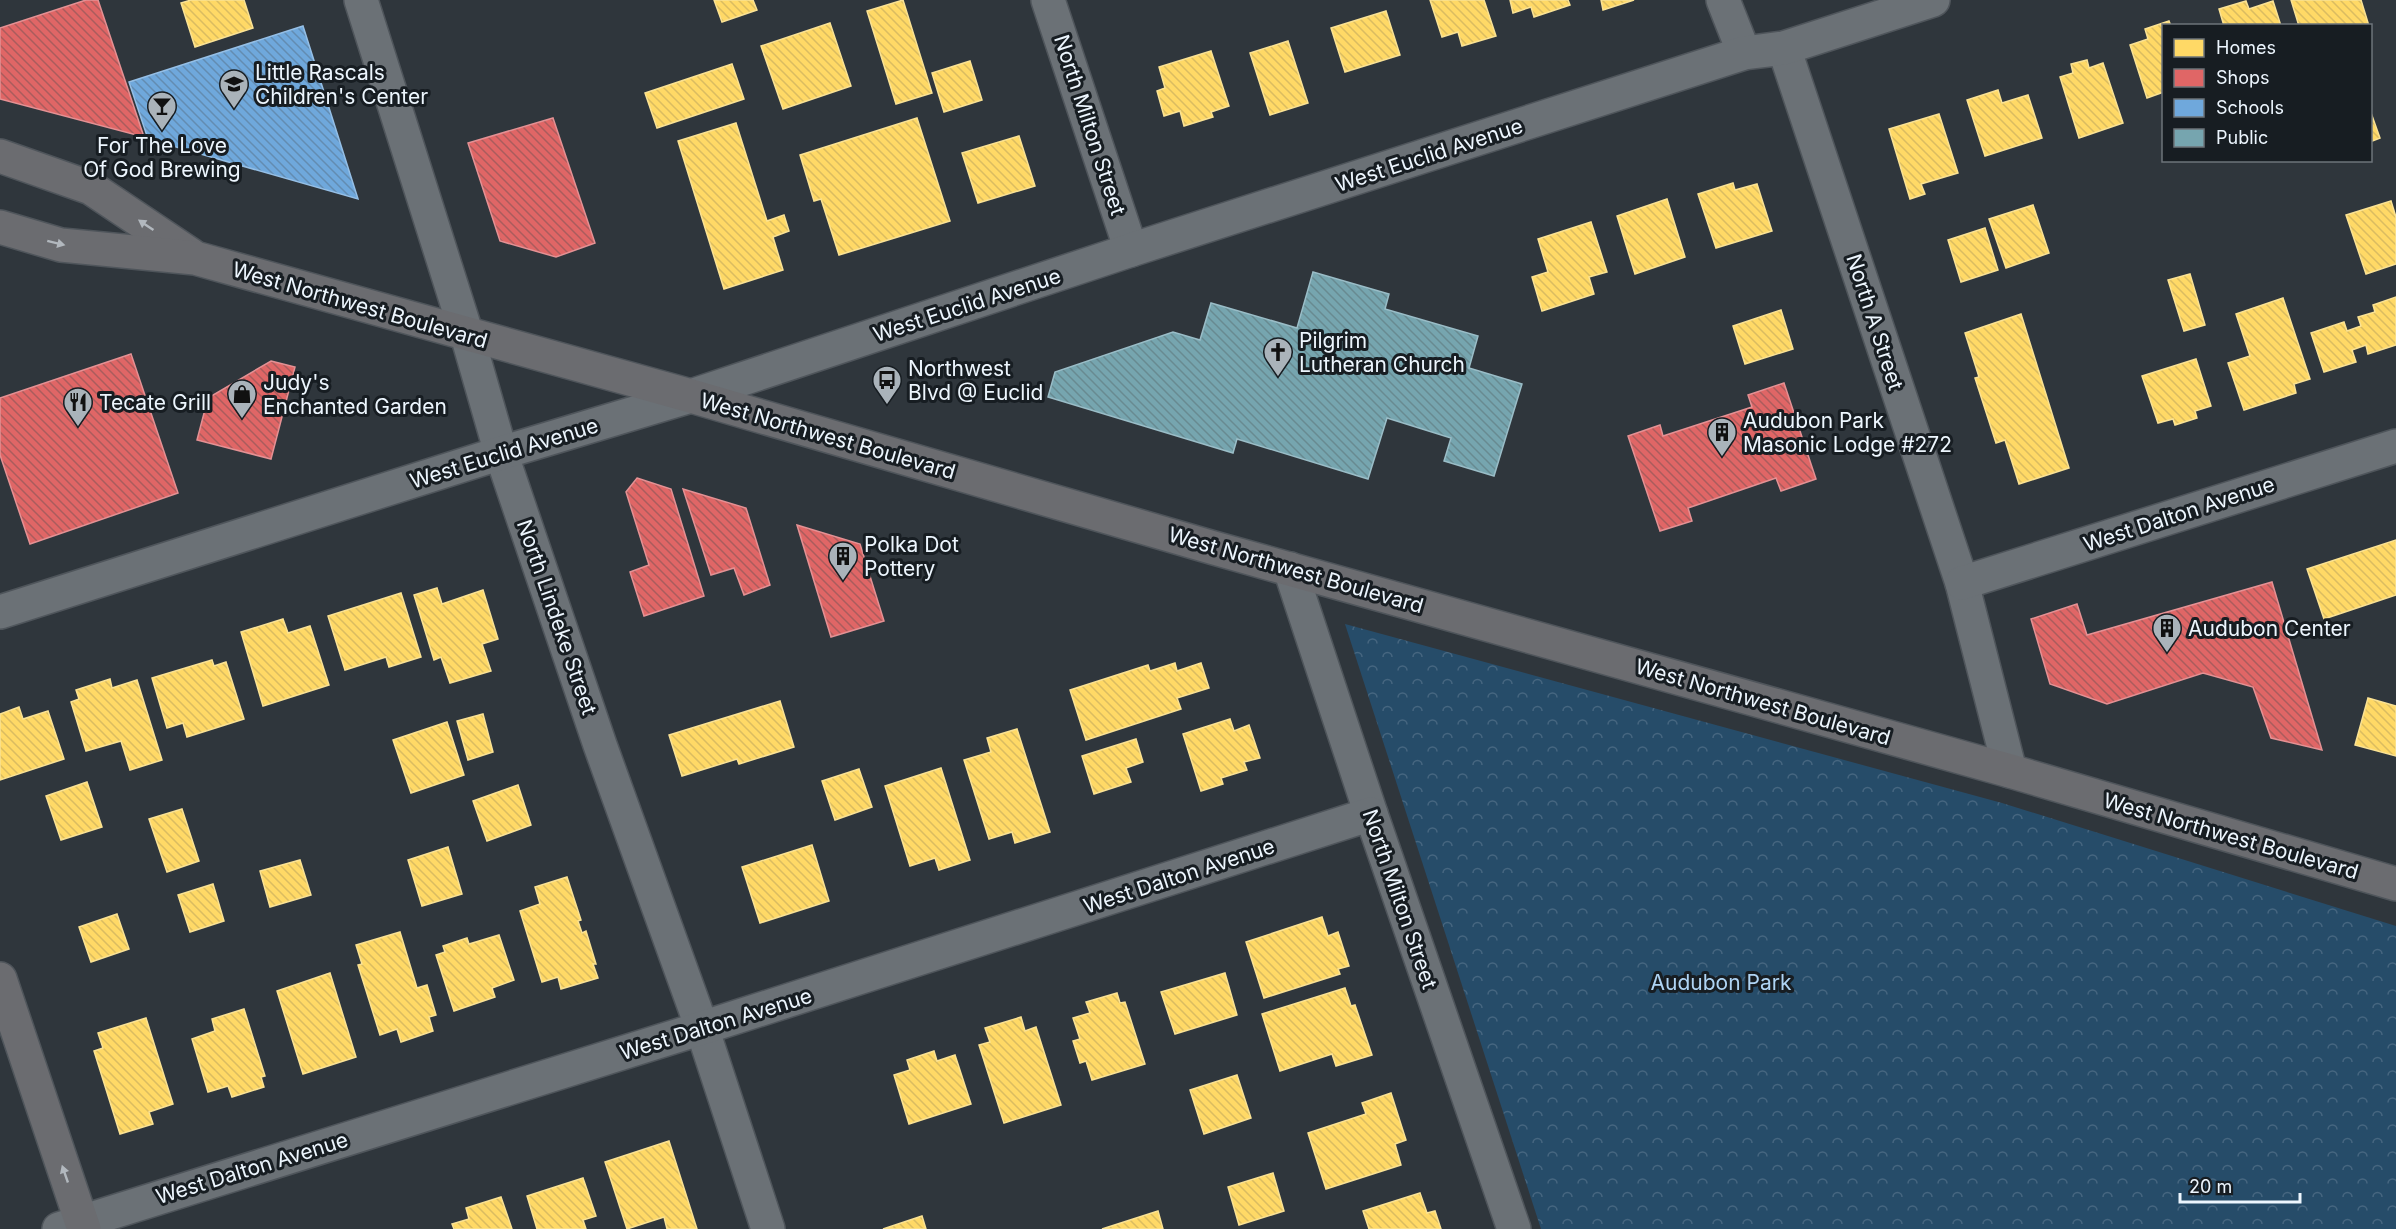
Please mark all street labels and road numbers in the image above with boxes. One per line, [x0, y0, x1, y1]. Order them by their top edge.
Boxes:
street label: North Milton Street [1049, 32, 1131, 218]
street label: West Euclid Avenue [1332, 113, 1526, 197]
street label: North A Street [1841, 251, 1909, 393]
street label: West Northwest Boulevard [230, 257, 490, 353]
street label: West Euclid Avenue [870, 263, 1064, 347]
street label: West Northwest Boulevard [698, 388, 958, 484]
street label: West Euclid Avenue [407, 412, 601, 494]
street label: West Dalton Avenue [2080, 471, 2278, 557]
street label: North Lindeke Street [512, 516, 602, 718]
street label: West Northwest Boulevard [1166, 522, 1426, 618]
street label: West Northwest Boulevard [1633, 654, 1893, 750]
street label: West Northwest Boulevard [2101, 788, 2361, 884]
street label: North Milton Street [1358, 806, 1442, 992]
street label: West Dalton Avenue [1080, 833, 1278, 919]
street label: West Dalton Avenue [617, 983, 815, 1065]
street label: West Dalton Avenue [153, 1127, 351, 1209]

